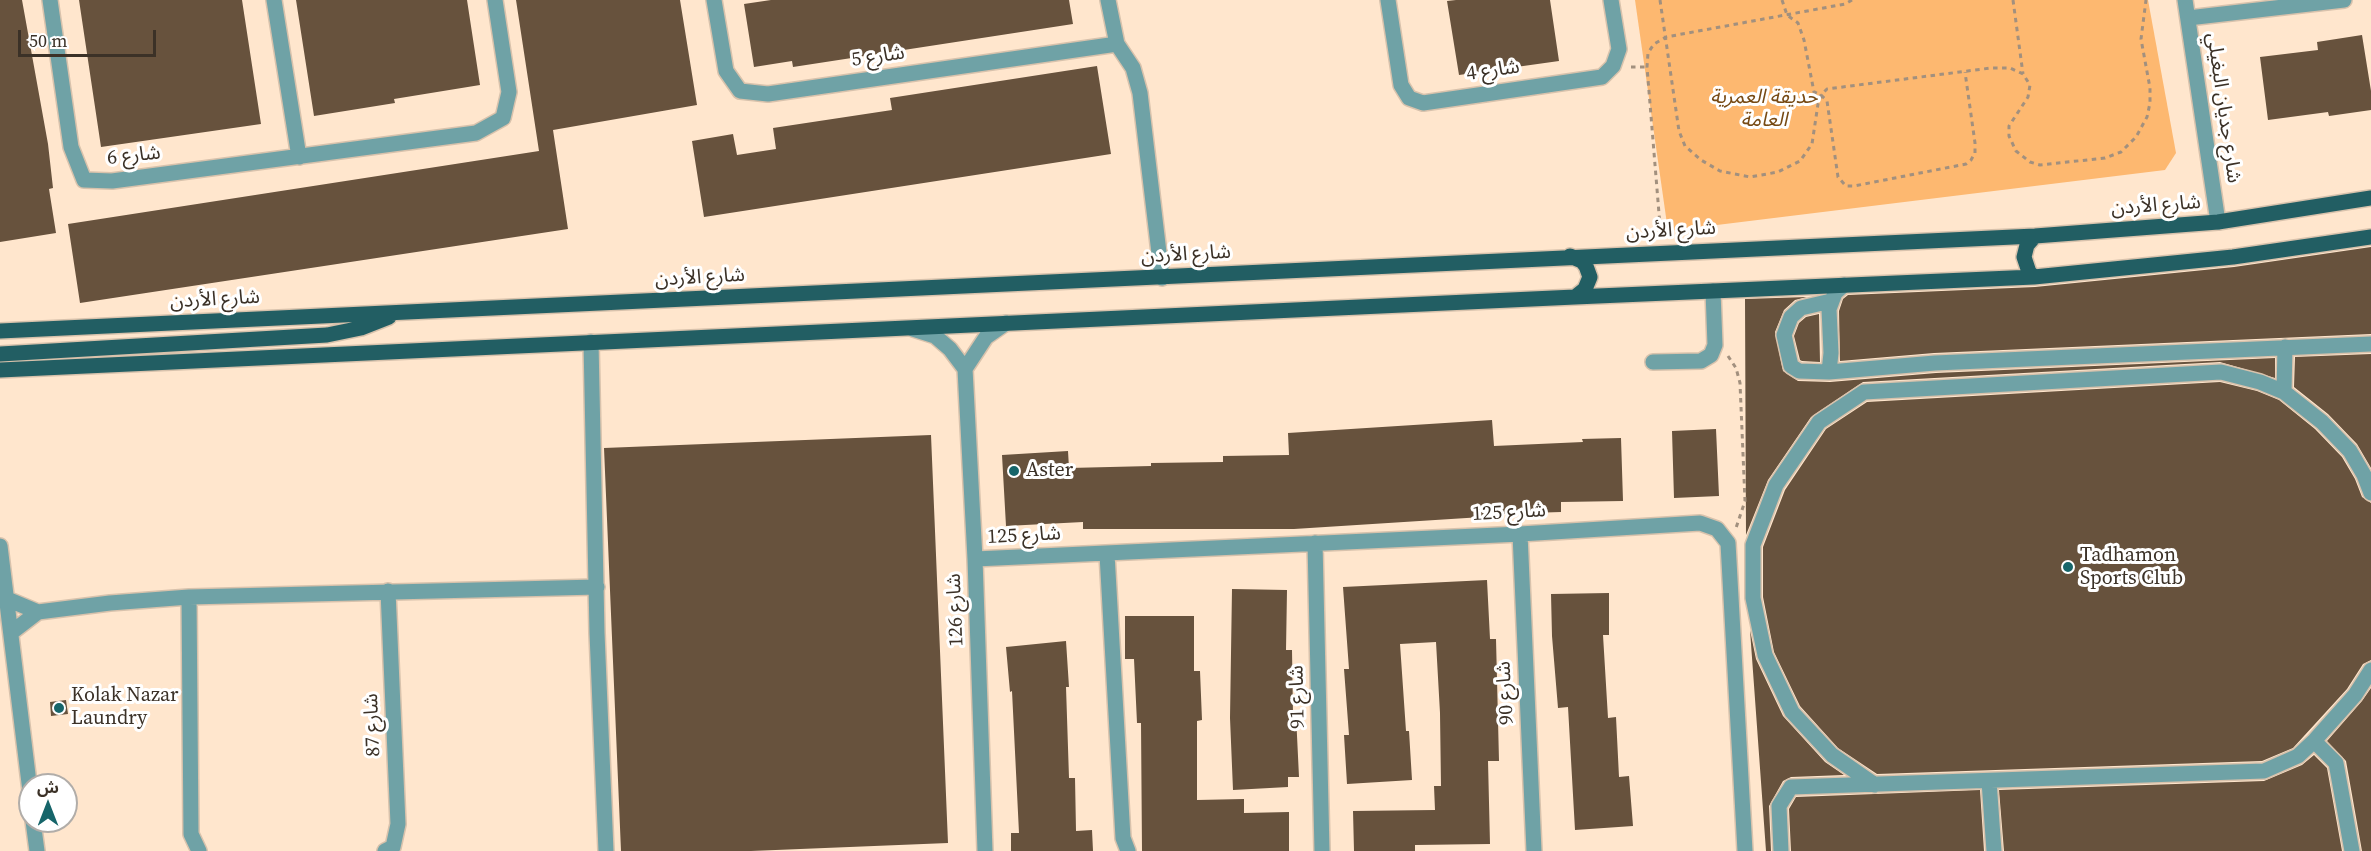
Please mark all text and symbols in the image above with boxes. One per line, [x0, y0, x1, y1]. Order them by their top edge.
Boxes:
scale bar [21, 18, 159, 56]
text: 50 m [29, 28, 67, 53]
street label: شارع جديان البغيلي [2201, 31, 2245, 185]
street label: شارع 5 [850, 41, 906, 73]
street label: شارع 4 [1465, 55, 1521, 87]
park label: حديقة العمرية العامة [1710, 86, 1818, 133]
street label: شارع 6 [106, 141, 162, 171]
street label: شارع الأردن [2110, 191, 2202, 221]
street label: شارع الأردن [1625, 217, 1717, 245]
street label: شارع الأردن [1140, 241, 1232, 269]
street label: شارع الأردن [654, 264, 746, 292]
street label: شارع الأردن [169, 286, 261, 314]
place label: Aster [1026, 459, 1073, 483]
marker: Aster [1007, 464, 1021, 478]
street label: شارع 125 [1472, 499, 1546, 527]
street label: شارع 125 [987, 522, 1061, 550]
place label: Tadhamon Sports Club [2080, 544, 2183, 591]
marker: Tadhamon Sports Club [2061, 560, 2075, 574]
street label: شارع 126 [943, 573, 969, 647]
street label: شارع 90 [1492, 661, 1520, 725]
street label: شارع 91 [1285, 665, 1311, 729]
place label: Kolak Nazar Laundry [71, 684, 179, 731]
street label: شارع 87 [360, 693, 386, 757]
marker: Kolak Nazar Laundry [52, 701, 66, 715]
north arrow [18, 773, 78, 833]
text: ش [37, 776, 59, 798]

